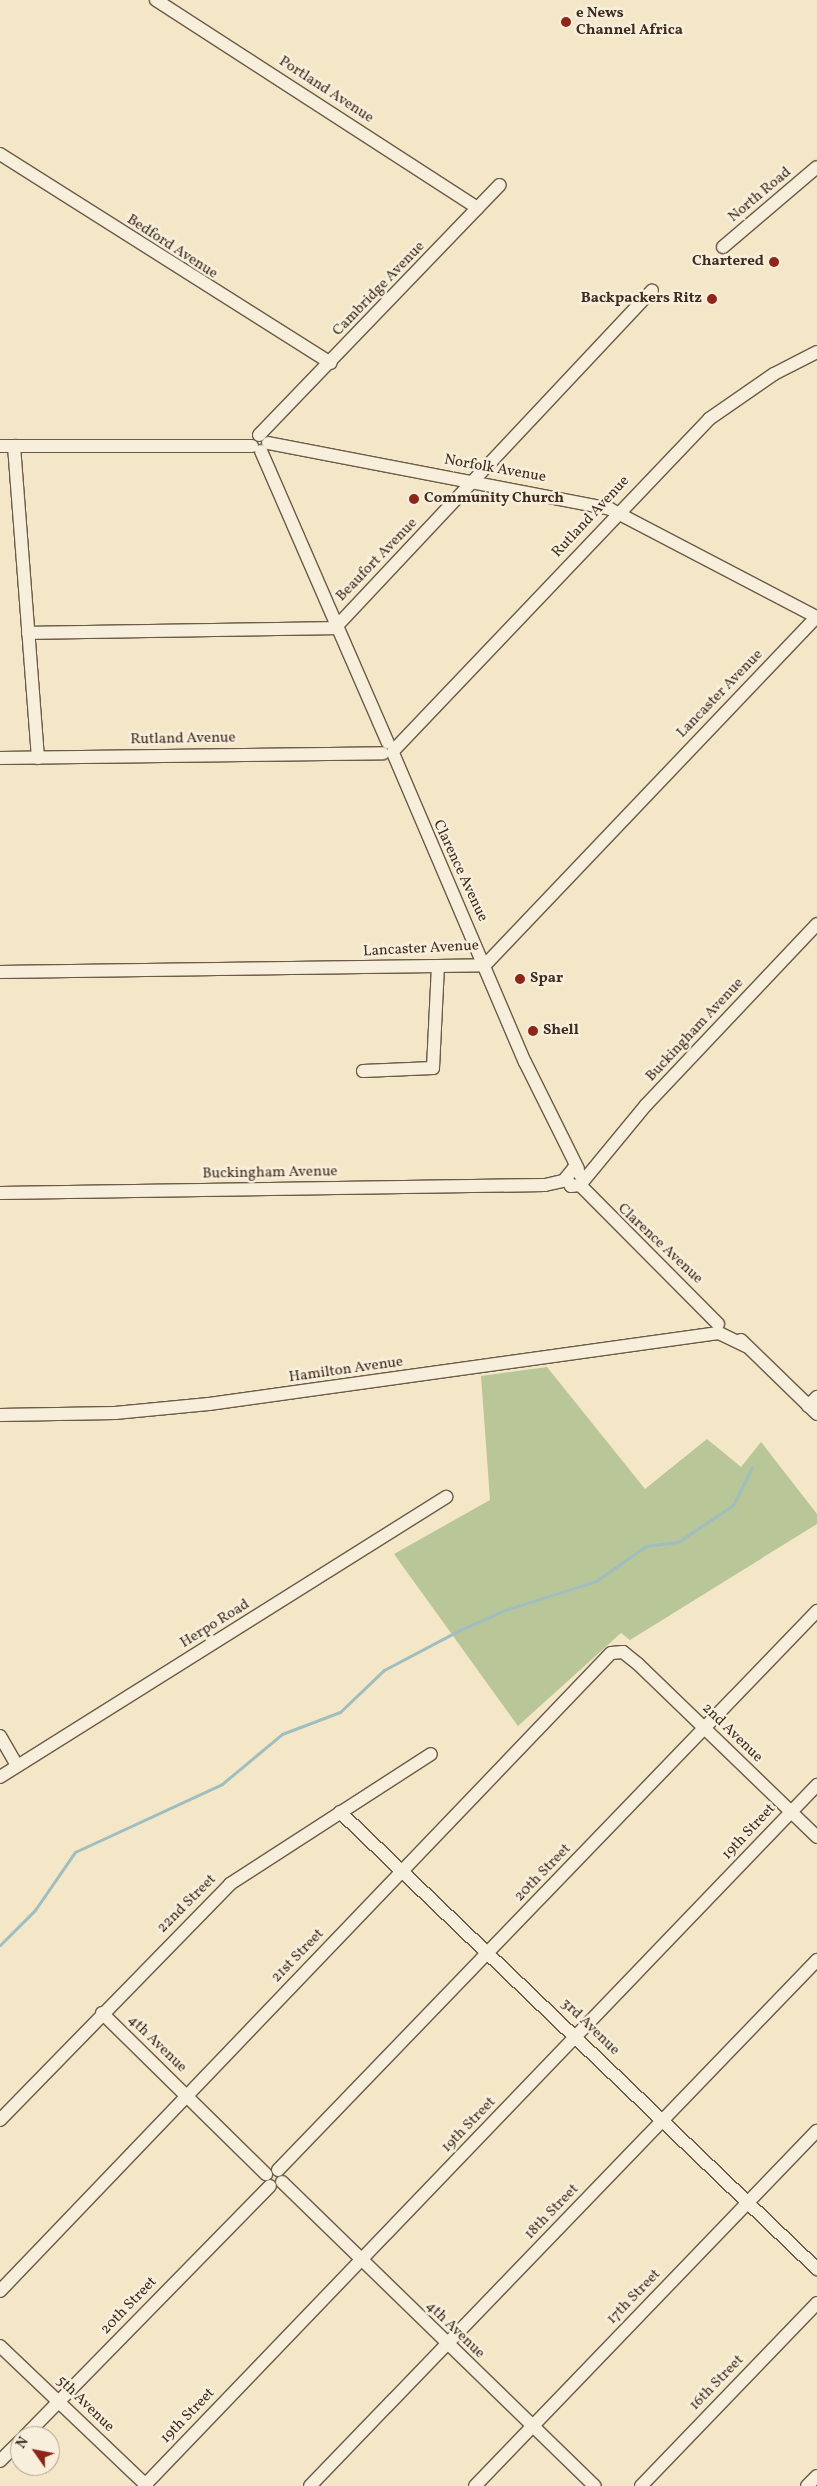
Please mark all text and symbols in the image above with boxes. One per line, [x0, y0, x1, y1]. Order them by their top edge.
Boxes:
place label: e News Channel Africa [576, 4, 683, 39]
marker: e News Channel Africa [560, 16, 572, 28]
street label: Portland Avenue [275, 53, 377, 127]
street label: North Road [725, 164, 795, 226]
street label: Bedford Avenue [123, 211, 221, 283]
street label: Cambridge Avenue [329, 238, 429, 340]
place label: Chartered [692, 253, 764, 271]
marker: Chartered [768, 256, 780, 268]
place label: Backpackers Ritz [581, 290, 702, 308]
marker: Backpackers Ritz [706, 293, 718, 305]
street label: Norfolk Avenue [443, 451, 547, 487]
street label: Rutland Avenue [548, 472, 634, 562]
place label: Community Church [424, 490, 564, 508]
marker: Community Church [408, 493, 420, 505]
street label: Beaufort Avenue [333, 515, 421, 605]
street label: Lancaster Avenue [673, 646, 767, 742]
street label: Rutland Avenue [130, 729, 236, 749]
street label: Clarence Avenue [429, 817, 491, 925]
street label: Lancaster Avenue [363, 937, 479, 961]
place label: Spar [530, 970, 563, 988]
marker: Spar [514, 973, 526, 985]
street label: Buckingham Avenue [642, 974, 748, 1086]
place label: Shell [543, 1022, 579, 1040]
marker: Shell [527, 1025, 539, 1037]
street label: Buckingham Avenue [202, 1163, 338, 1183]
street label: Clarence Avenue [614, 1200, 706, 1288]
street label: Hamilton Avenue [288, 1353, 404, 1387]
street label: Herpo Road [177, 1596, 253, 1652]
street label: 2nd Avenue [698, 1700, 766, 1766]
street label: 19th Street [719, 1800, 779, 1864]
street label: 20th Street [511, 1840, 575, 1906]
street label: 22nd Street [154, 1871, 220, 1937]
street label: 21st Street [268, 1925, 328, 1987]
street label: 3rd Avenue [557, 1995, 623, 2059]
street label: 4th Avenue [124, 2011, 190, 2077]
street label: 19th Street [438, 2094, 500, 2156]
street label: 18th Street [521, 2181, 583, 2243]
street label: 17th Street [603, 2266, 665, 2328]
street label: 20th Street [97, 2273, 161, 2339]
street label: 4th Avenue [422, 2297, 488, 2363]
street label: 16th Street [686, 2352, 748, 2414]
street label: 5th Avenue [52, 2372, 118, 2436]
street label: 19th Street [157, 2385, 219, 2447]
north arrow [10, 2426, 60, 2476]
text: N [12, 2434, 34, 2453]

